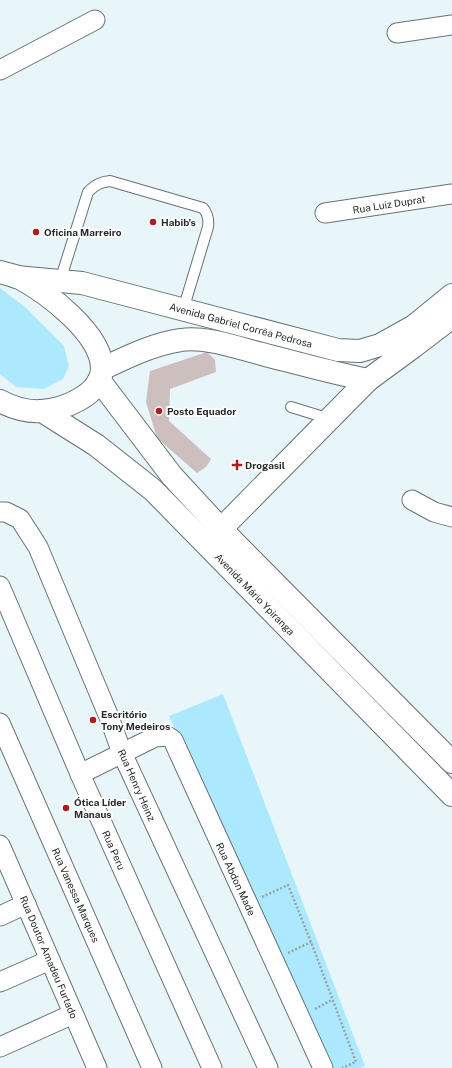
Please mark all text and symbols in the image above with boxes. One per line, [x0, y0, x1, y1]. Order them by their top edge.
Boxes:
street label: Rua Luiz Duprat [352, 192, 426, 216]
place label: Habib's [161, 216, 196, 228]
marker: Habib's [148, 217, 158, 227]
place label: Oficina Marreiro [44, 226, 122, 238]
marker: Oficina Marreiro [31, 227, 41, 237]
street label: Avenida Gabriel Corrêa Pedrosa [168, 300, 314, 350]
place label: Posto Equador [167, 405, 236, 417]
marker: Posto Equador [154, 406, 164, 416]
place label: Drogasil [245, 459, 285, 471]
marker: Drogasil [232, 460, 242, 470]
street label: Avenida Mário Ypiranga [213, 551, 297, 637]
place label: Escritório Tony Medeiros [101, 708, 170, 732]
marker: Escritório Tony Medeiros [88, 715, 98, 725]
street label: Rua Henry Heinz [116, 747, 158, 823]
place label: Ótica Líder Manaus [74, 796, 126, 820]
marker: Ótica Líder Manaus [61, 803, 71, 813]
street label: Rua Peru [100, 828, 128, 872]
street label: Rua Abdon Made [214, 841, 258, 918]
street label: Rua Vanessa Marques [50, 846, 102, 944]
street label: Rua Doutor Amadeu Furtado [18, 894, 80, 1020]

